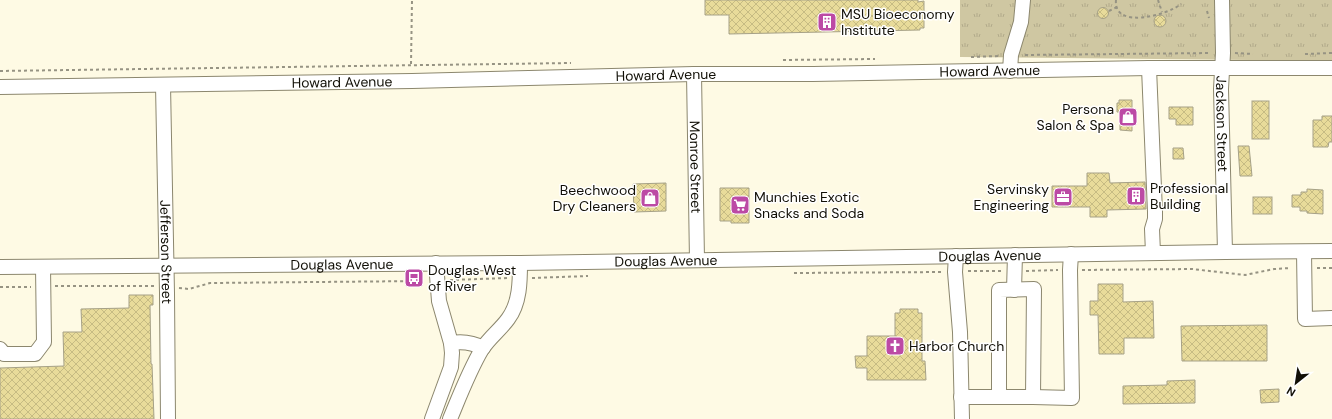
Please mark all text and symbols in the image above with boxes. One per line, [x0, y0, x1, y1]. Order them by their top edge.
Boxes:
place label: MSU Bioeconomy Institute [841, 5, 955, 39]
building icon: MSU Bioeconomy Institute [816, 11, 838, 33]
street label: Howard Avenue [939, 61, 1040, 81]
street label: Howard Avenue [615, 65, 716, 85]
street label: Howard Avenue [291, 72, 392, 92]
street label: Jackson Street [1212, 75, 1232, 172]
place label: Persona Salon & Spa [1037, 100, 1114, 134]
shop icon: Persona Salon & Spa [1117, 106, 1139, 128]
street label: Monroe Street [686, 120, 705, 214]
place label: Professional Building [1150, 179, 1228, 213]
place label: Servinsky Engineering [974, 180, 1049, 214]
place label: Beechwood Dry Cleaners [553, 181, 636, 215]
building icon: Professional Building [1125, 185, 1147, 207]
office icon: Servinsky Engineering [1052, 186, 1074, 208]
shop icon: Beechwood Dry Cleaners [639, 187, 661, 209]
place label: Munchies Exotic Snacks and Soda [754, 188, 864, 222]
supermarket icon: Munchies Exotic Snacks and Soda [729, 194, 751, 216]
street label: Jefferson Street [156, 200, 176, 304]
street label: Douglas Avenue [938, 246, 1042, 265]
street label: Douglas Avenue [614, 251, 718, 271]
street label: Douglas Avenue [290, 255, 394, 274]
place label: Douglas West of River [428, 261, 516, 295]
bus stop icon: Douglas West of River [403, 267, 425, 289]
church icon: Harbor Church [884, 335, 906, 357]
place label: Harbor Church [909, 337, 1004, 355]
north arrow [1276, 363, 1316, 403]
text: N [1284, 384, 1298, 400]

